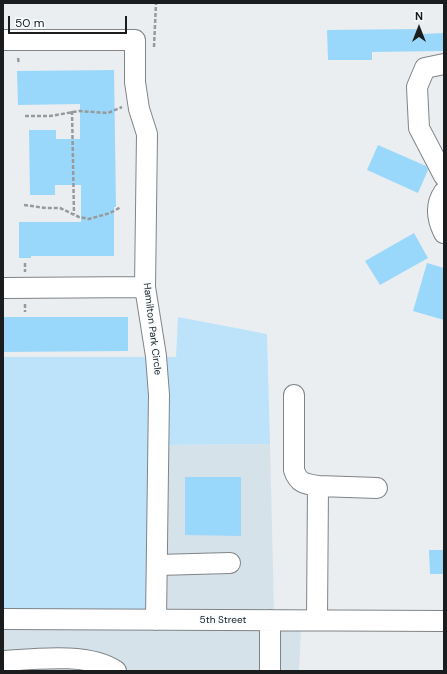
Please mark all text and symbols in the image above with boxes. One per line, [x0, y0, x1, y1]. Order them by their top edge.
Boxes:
scale bar [10, 8, 129, 34]
north arrow [399, 8, 439, 48]
text: N [415, 9, 423, 23]
text: 50 m [15, 15, 44, 31]
street label: Hamilton Park Circle [140, 282, 164, 376]
street label: 5th Street [200, 614, 246, 626]

